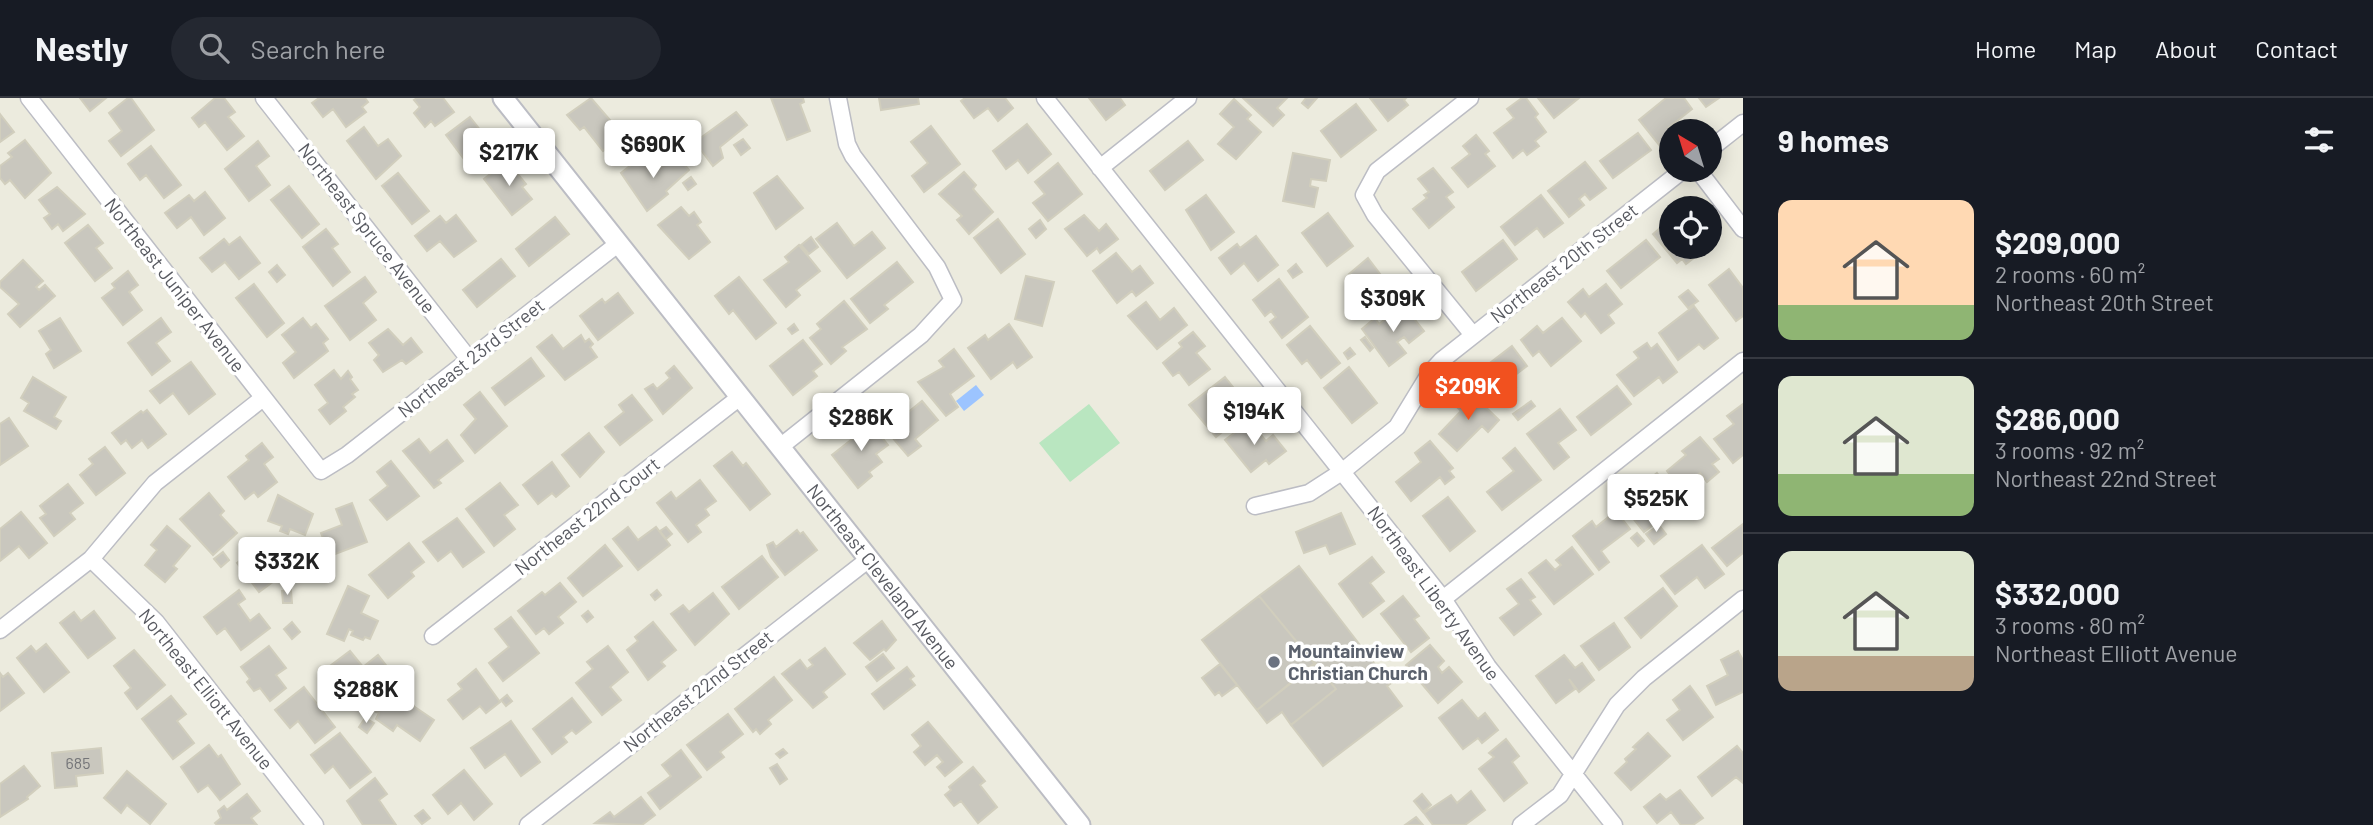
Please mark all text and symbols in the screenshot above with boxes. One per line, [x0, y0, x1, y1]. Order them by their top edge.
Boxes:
search box [171, 17, 661, 80]
text: Nestly [35, 28, 129, 68]
icon: search [195, 29, 233, 67]
text: Search here [251, 33, 386, 64]
text: Home [1975, 34, 2036, 63]
text: Map [2074, 34, 2117, 63]
text: About [2155, 34, 2217, 63]
text: Contact [2255, 34, 2338, 63]
north arrow [1659, 119, 1722, 182]
map controls [1659, 119, 1722, 259]
pin: $690K [604, 120, 702, 180]
icon: filters [2300, 121, 2338, 159]
text: 9 homes [1778, 122, 1889, 158]
pin: $217K [460, 129, 558, 188]
text: $690K [620, 129, 686, 157]
text: $217K [479, 137, 539, 165]
street label: Northeast Spruce Avenue [294, 138, 441, 317]
street label: Northeast Juniper Avenue [100, 193, 251, 376]
button: locate [1659, 196, 1722, 259]
street label: Northeast 20th Street [1485, 198, 1642, 327]
text: $209,000 [1995, 224, 2120, 260]
icon: home [1834, 228, 1918, 312]
text: 2 rooms · 60 m² [1995, 260, 2145, 288]
pin: $309K [1344, 274, 1442, 334]
text: $309K [1360, 283, 1426, 311]
text: Northeast 20th Street [1995, 288, 2214, 316]
street label: Northeast 23rd Street [393, 293, 549, 422]
pin: $209K [1419, 362, 1517, 422]
text: $209K [1435, 371, 1501, 399]
pin: $194K [1205, 388, 1303, 447]
pin: $286K [812, 394, 910, 453]
text: $194K [1223, 396, 1285, 424]
text: $286,000 [1995, 400, 2120, 436]
text: $286K [828, 402, 894, 430]
icon: home [1834, 404, 1918, 488]
text: 3 rooms · 92 m² [1995, 436, 2144, 464]
street label: Northeast 22nd Court [510, 452, 664, 579]
text: Northeast 22nd Street [1995, 464, 2217, 492]
pin: $525K [1607, 474, 1705, 534]
street label: Northeast Cleveland Avenue [803, 479, 964, 674]
text: $525K [1623, 483, 1689, 511]
street label: Northeast Liberty Avenue [1363, 501, 1505, 684]
pin: $332K [238, 538, 336, 597]
text: $332K [254, 546, 320, 574]
text: $332,000 [1995, 575, 2120, 611]
icon: home [1834, 579, 1918, 663]
street label: Northeast Elliott Avenue [134, 604, 278, 774]
text: 3 rooms · 80 m² [1995, 611, 2145, 639]
street label: Northeast 22nd Street [618, 625, 777, 756]
place label: Mountainview Christian Church [1288, 639, 1428, 684]
text: Northeast Elliott Avenue [1995, 639, 2238, 667]
marker: Mountainview Christian Church [1266, 654, 1282, 670]
pin: $288K [317, 666, 415, 725]
text: $288K [333, 674, 399, 702]
house number: 685 [66, 753, 90, 772]

